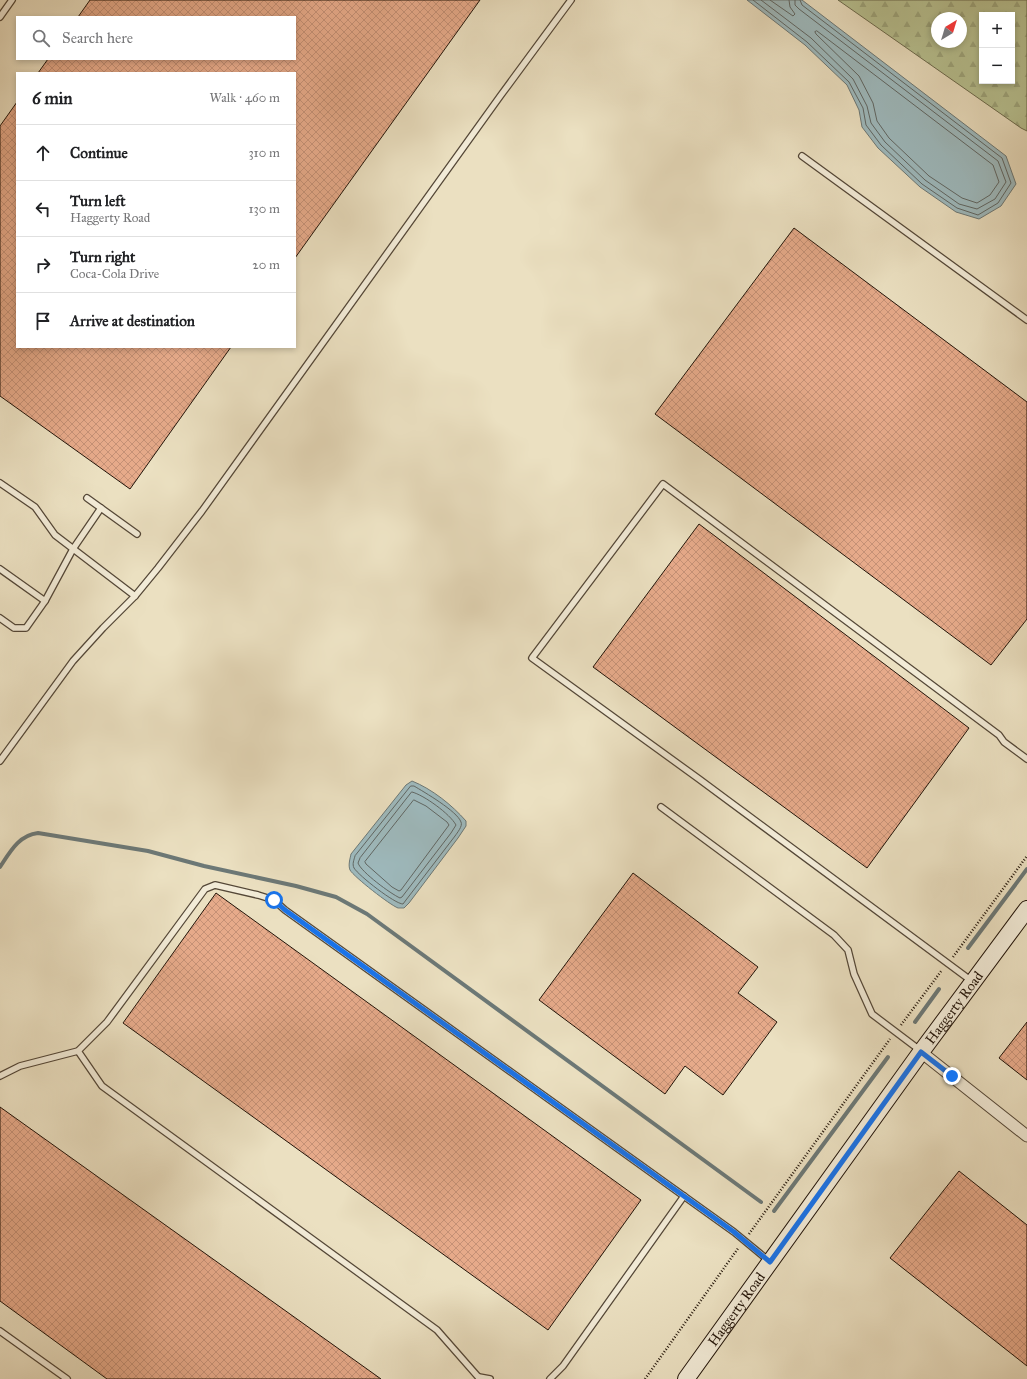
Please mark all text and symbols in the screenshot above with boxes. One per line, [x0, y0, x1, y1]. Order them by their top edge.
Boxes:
north arrow [931, 12, 967, 48]
map controls [979, 12, 1015, 84]
button: + [979, 12, 1015, 48]
search box [16, 16, 296, 60]
icon: search [30, 27, 52, 49]
text: Search here [62, 29, 133, 47]
button: − [979, 48, 1015, 84]
text: 6 min [32, 88, 73, 109]
text: Walk · 460 m [210, 90, 280, 106]
icon: ahead [32, 142, 54, 164]
text: Continue [70, 144, 128, 162]
text: 310 m [248, 145, 280, 161]
text: Turn left [70, 192, 126, 210]
icon: left [32, 198, 54, 220]
text: 130 m [248, 201, 280, 217]
text: Haggerty Road [70, 210, 150, 226]
text: Turn right [70, 248, 135, 266]
icon: right [32, 254, 54, 276]
text: 20 m [252, 257, 280, 273]
text: Coca-Cola Drive [70, 266, 159, 282]
icon: arrive [32, 310, 54, 332]
text: Arrive at destination [70, 312, 195, 330]
route start [265, 891, 283, 909]
street label: Haggerty Road [921, 968, 987, 1047]
route end [943, 1067, 961, 1085]
street label: Haggerty Road [704, 1269, 768, 1349]

